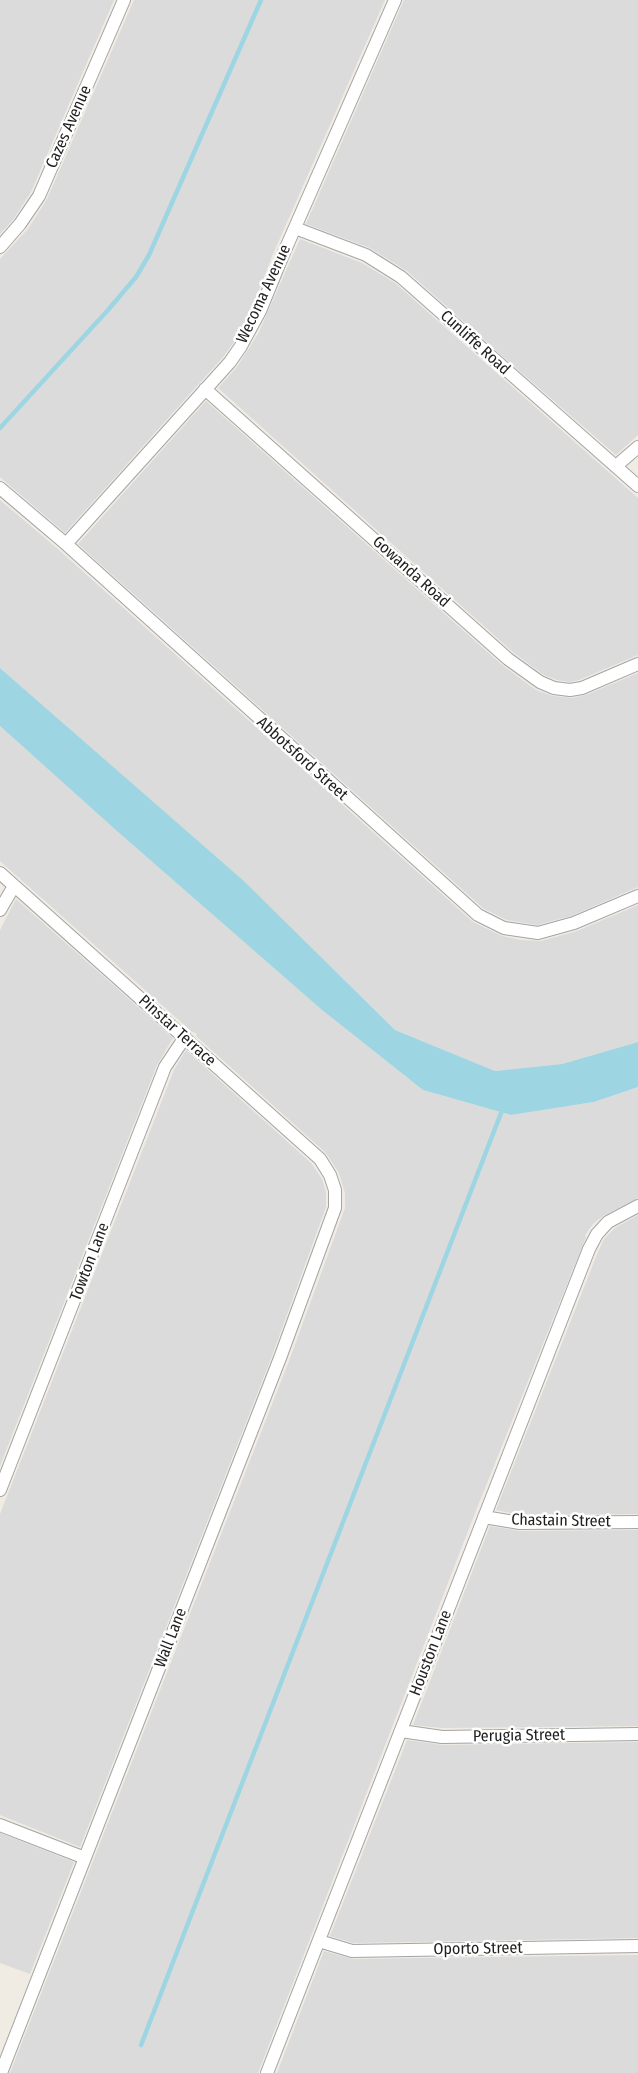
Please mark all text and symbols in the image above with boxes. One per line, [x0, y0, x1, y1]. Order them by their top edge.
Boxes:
street label: Cazes Avenue [42, 83, 96, 171]
street label: Wecoma Avenue [233, 242, 295, 346]
street label: Cunliffe Road [436, 307, 514, 379]
street label: Gowanda Road [368, 532, 454, 612]
street label: Abbotsford Street [253, 713, 351, 805]
street label: Pinstar Terrace [134, 991, 220, 1071]
street label: Towton Lane [66, 1220, 114, 1304]
street label: Chastain Street [511, 1511, 611, 1531]
street label: Wall Lane [151, 1605, 191, 1671]
street label: Houston Lane [406, 1608, 456, 1698]
street label: Perugia Street [473, 1726, 565, 1746]
street label: Oporto Street [433, 1939, 523, 1959]

